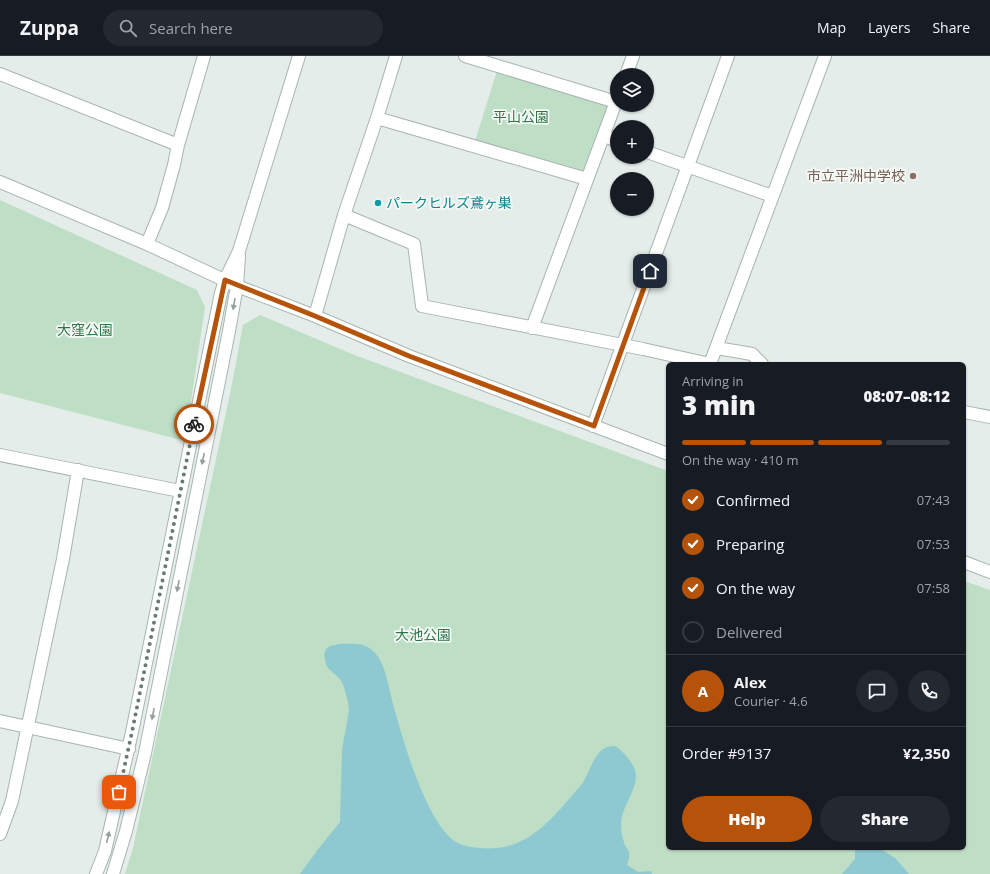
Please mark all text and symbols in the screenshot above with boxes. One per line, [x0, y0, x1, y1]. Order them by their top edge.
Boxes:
search box [103, 10, 383, 46]
text: Zuppa [20, 15, 79, 41]
icon: search [117, 17, 139, 39]
text: Search here [149, 18, 233, 38]
text: Map [817, 18, 846, 37]
text: Layers [868, 18, 910, 37]
text: Share [932, 18, 970, 37]
map controls [610, 68, 654, 216]
button: layers [610, 68, 654, 112]
park label: 平山公園 [493, 107, 549, 126]
button: + [610, 120, 654, 164]
place label: 市立平洲中学校 [807, 166, 905, 185]
marker: 市立平洲中学校 [908, 171, 918, 181]
button: − [610, 172, 654, 216]
place label: パークヒルズ鳶ヶ巣 [386, 193, 512, 212]
marker: パークヒルズ鳶ヶ巣 [373, 198, 383, 208]
pin [633, 254, 667, 288]
icon: home [639, 260, 661, 282]
one-way arrow [231, 298, 237, 310]
park label: 大窪公園 [57, 320, 113, 339]
text: Arriving in [682, 372, 744, 390]
text: 08:07–08:12 [864, 386, 950, 406]
text: 3 min [682, 387, 756, 423]
courier [174, 404, 214, 444]
icon: bike [183, 413, 205, 435]
text: On the way · 410 m [682, 451, 798, 469]
one-way arrow [200, 453, 206, 465]
icon: check [682, 489, 704, 511]
text: Confirmed [716, 490, 790, 510]
text: 07:43 [917, 491, 950, 509]
icon: check [682, 533, 704, 555]
text: Preparing [716, 534, 784, 554]
text: 07:53 [917, 535, 950, 553]
icon: check [682, 577, 704, 599]
text: On the way [716, 578, 795, 598]
text: 07:58 [917, 579, 950, 597]
one-way arrow [174, 580, 180, 593]
text: Delivered [716, 622, 783, 642]
park label: 大池公園 [395, 625, 451, 644]
button: chat [856, 670, 898, 712]
button: phone [908, 670, 950, 712]
text: Alex [734, 672, 766, 692]
text: A [698, 681, 708, 701]
text: Courier · 4.6 [734, 692, 808, 710]
one-way arrow [149, 708, 155, 720]
text: Order #9137 [682, 743, 771, 763]
text: ¥2,350 [903, 743, 950, 763]
pin [102, 775, 136, 809]
icon: bag [108, 781, 130, 803]
button: Help [682, 796, 812, 842]
button: Share [820, 796, 950, 842]
one-way arrow [106, 831, 112, 843]

